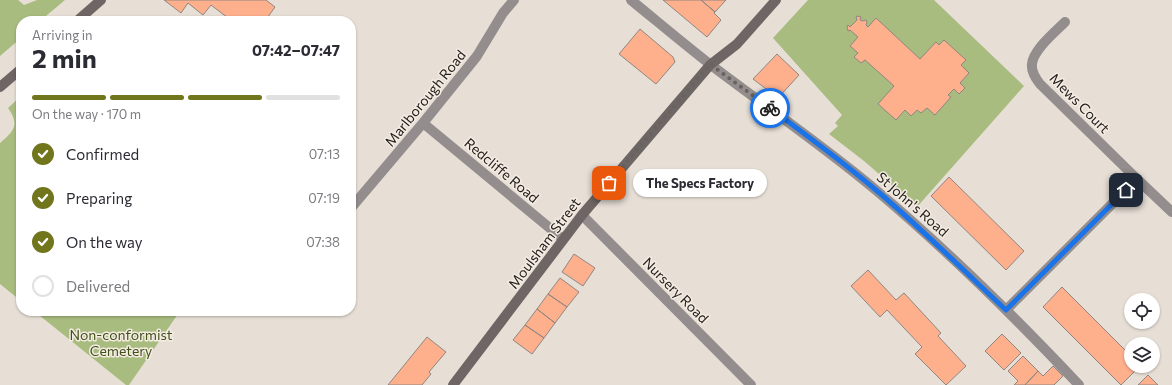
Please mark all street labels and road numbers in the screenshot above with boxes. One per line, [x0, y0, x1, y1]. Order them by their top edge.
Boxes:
street label: Marlborough Road [381, 46, 469, 150]
street label: Mews Court [1046, 69, 1114, 137]
street label: Redcliffe Road [461, 134, 543, 206]
street label: St John's Road [874, 168, 952, 240]
street label: Moulsham Street [504, 194, 584, 292]
street label: Nursery Road [640, 254, 712, 326]

